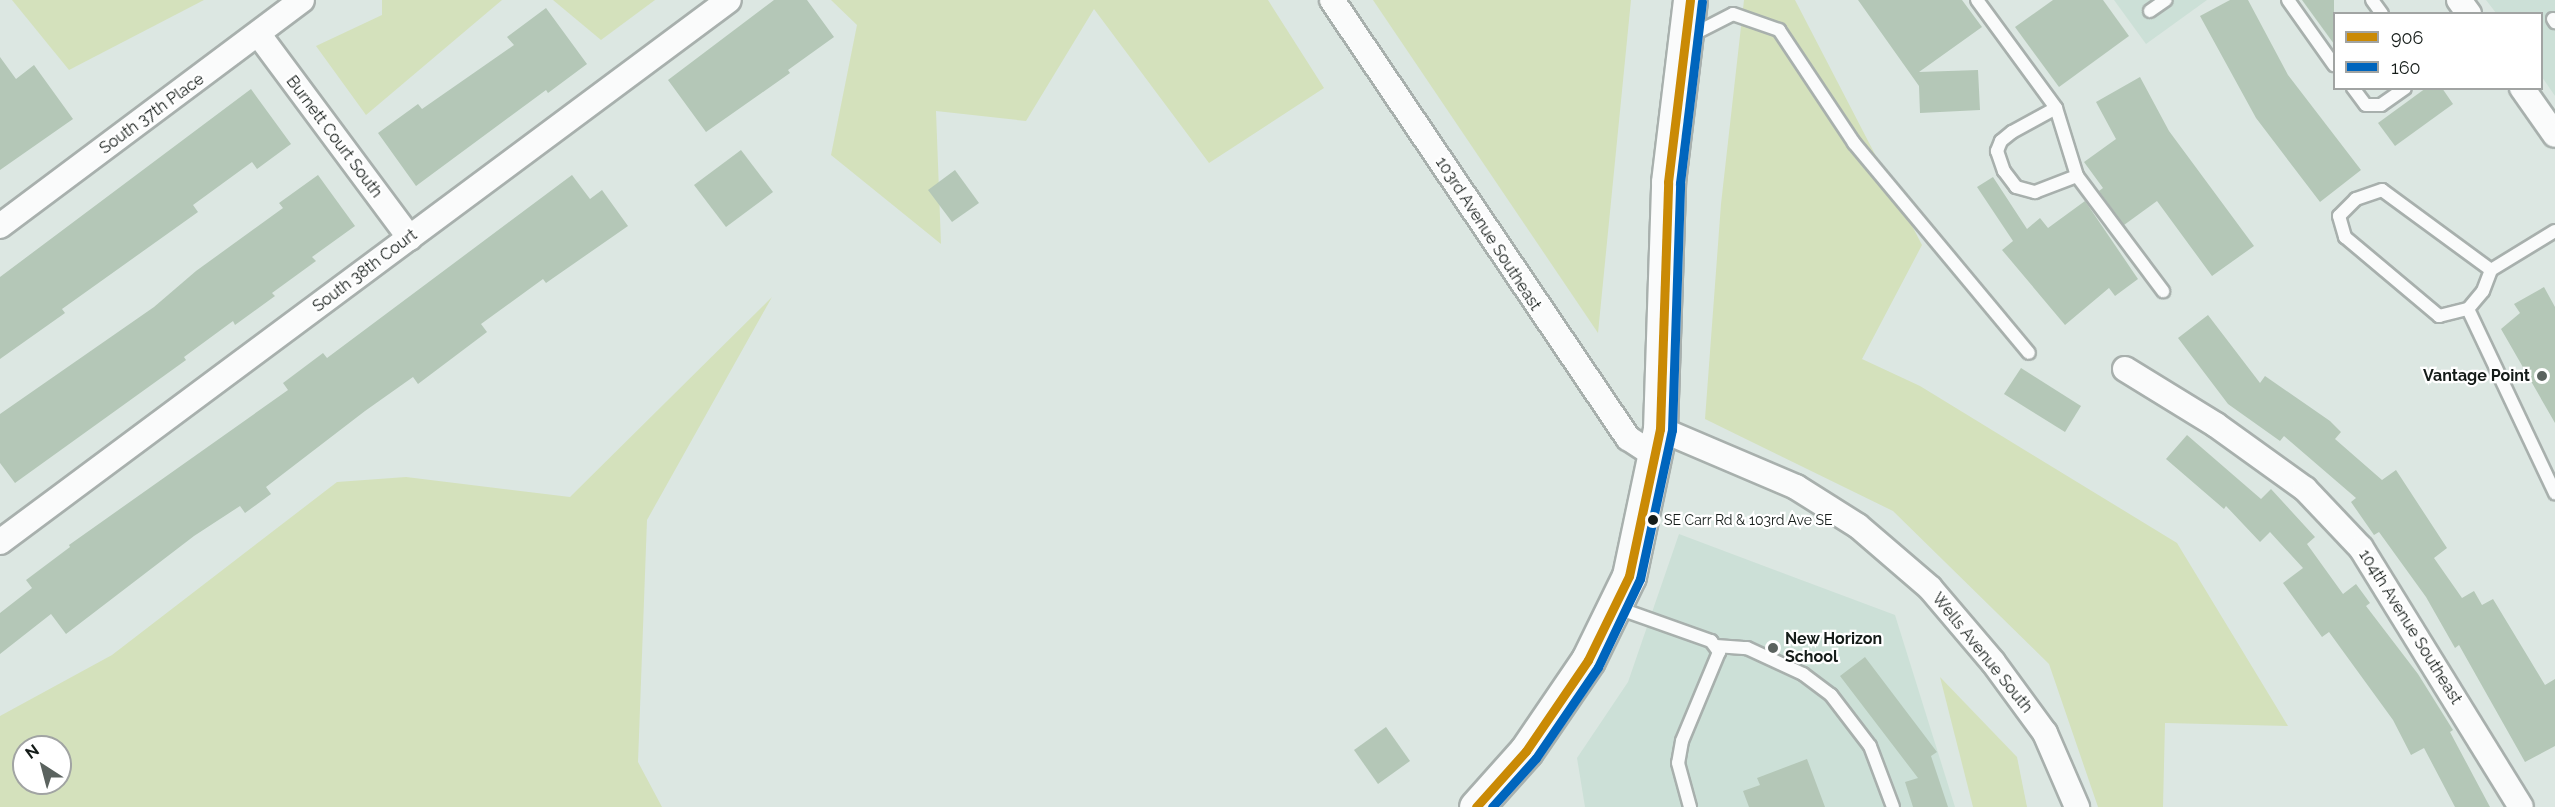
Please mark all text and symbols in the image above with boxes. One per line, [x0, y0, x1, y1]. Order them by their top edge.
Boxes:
legend [2333, 12, 2543, 90]
text: 906 [2391, 27, 2423, 48]
text: 160 [2391, 57, 2421, 78]
street label: South 37th Place [96, 70, 208, 158]
street label: Burnett Court South [282, 72, 386, 202]
street label: 103rd Avenue Southeast [1431, 154, 1545, 314]
street label: South 38th Court [309, 226, 421, 316]
place label: Vantage Point [2423, 366, 2530, 386]
marker: Vantage Point [2535, 369, 2549, 383]
place label: SE Carr Rd & 103rd Ave SE [1664, 512, 1833, 528]
marker: SE Carr Rd & 103rd Ave SE [1647, 514, 1659, 526]
street label: 104th Avenue Southeast [2354, 546, 2466, 708]
street label: Wells Avenue South [1928, 589, 2036, 717]
place label: New Horizon School [1785, 629, 1883, 667]
marker: New Horizon School [1766, 641, 1780, 655]
north arrow [12, 735, 72, 795]
text: N [22, 740, 43, 763]

